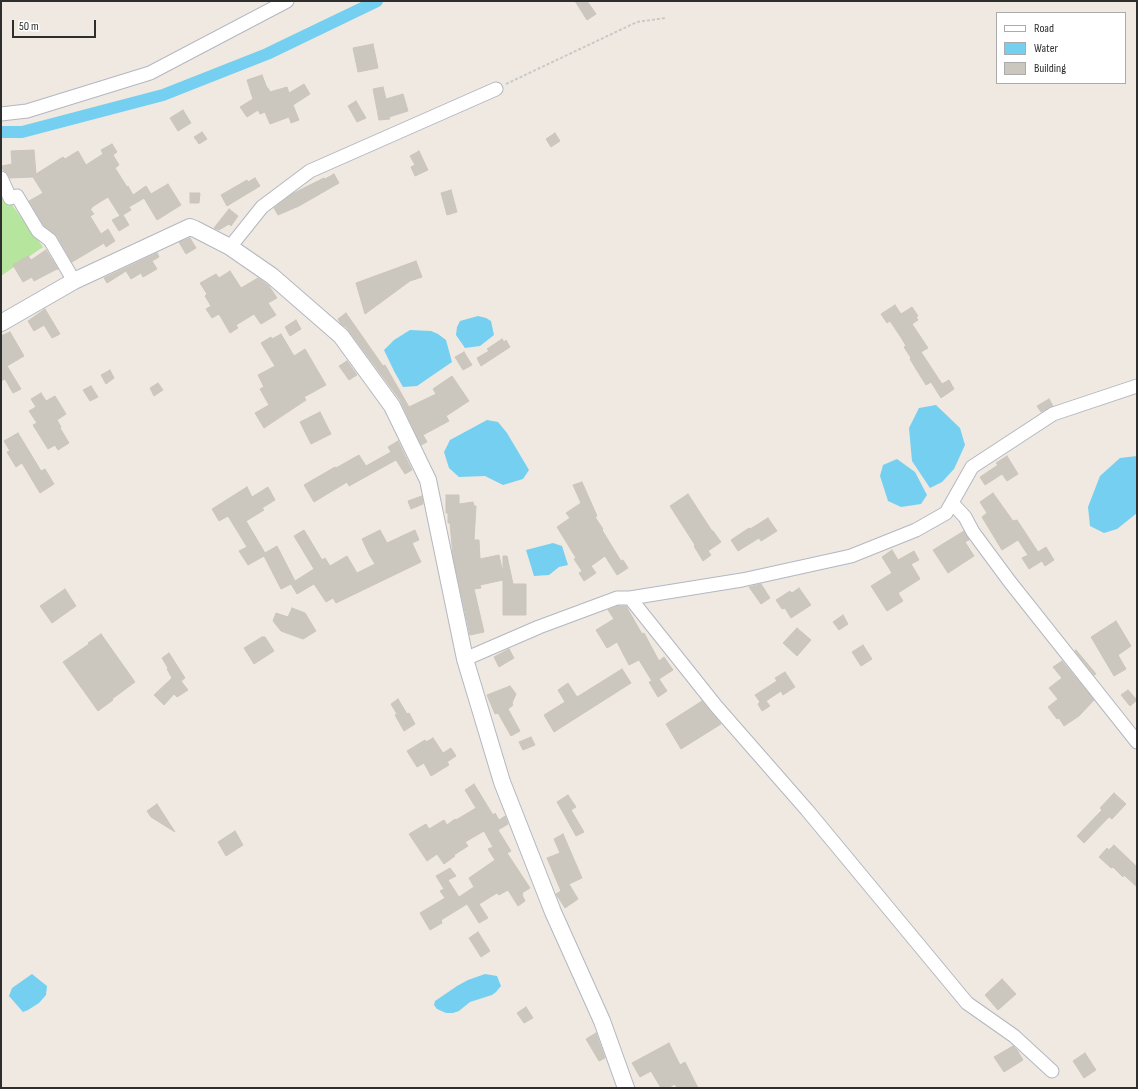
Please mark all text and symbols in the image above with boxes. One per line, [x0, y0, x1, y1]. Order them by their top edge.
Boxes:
scale bar [14, 12, 98, 38]
legend [996, 12, 1126, 84]
text: 50 m [19, 19, 39, 34]
text: Road [1034, 21, 1054, 36]
text: Water [1034, 41, 1058, 56]
text: Building [1034, 61, 1066, 76]

